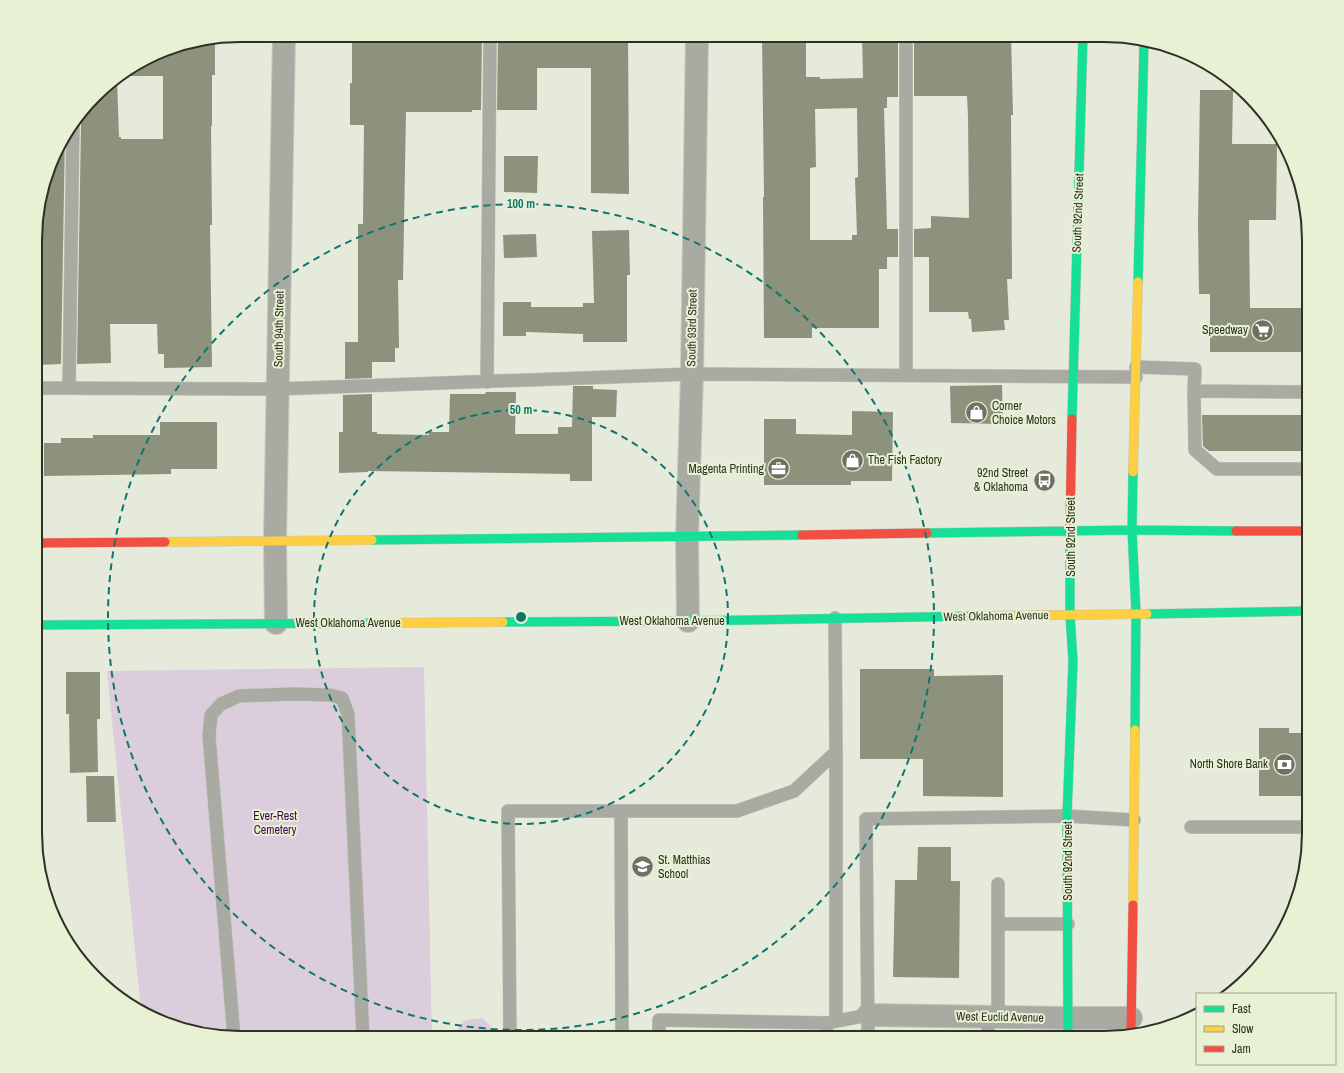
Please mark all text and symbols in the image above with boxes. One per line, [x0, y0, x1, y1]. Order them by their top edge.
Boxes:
street label: South 92nd Street [1069, 173, 1087, 253]
text: 100 m [507, 196, 535, 212]
street label: South 93rd Street [683, 289, 701, 367]
street label: South 94th Street [270, 290, 288, 367]
supermarket icon: Speedway [1250, 317, 1276, 343]
place label: Speedway [1202, 322, 1248, 338]
place label: Corner Choice Motors [992, 398, 1056, 428]
shop icon: Corner Choice Motors [963, 400, 989, 426]
text: 50 m [510, 402, 532, 418]
shop icon: The Fish Factory [839, 447, 865, 473]
place label: The Fish Factory [868, 452, 942, 468]
office icon: Magenta Printing [766, 456, 792, 482]
place label: Magenta Printing [689, 461, 765, 477]
place label: 92nd Street & Oklahoma [974, 465, 1029, 495]
bus stop icon: 92nd Street & Oklahoma [1031, 467, 1057, 493]
street label: South 92nd Street [1063, 497, 1079, 577]
street label: West Oklahoma Avenue [943, 607, 1049, 625]
centre of rings [514, 610, 528, 624]
street label: West Oklahoma Avenue [619, 613, 725, 629]
street label: West Oklahoma Avenue [295, 615, 401, 631]
bank icon: North Shore Bank [1271, 751, 1297, 777]
place label: North Shore Bank [1190, 756, 1268, 772]
park label: Ever-Rest Cemetery [253, 808, 297, 838]
street label: South 92nd Street [1060, 821, 1076, 901]
place label: St. Matthias School [658, 852, 711, 882]
school or university icon: St. Matthias School [630, 854, 656, 880]
legend [1196, 993, 1336, 1065]
text: Fast [1232, 1001, 1251, 1017]
street label: West Euclid Avenue [956, 1008, 1044, 1026]
text: Slow [1232, 1021, 1254, 1037]
text: Jam [1232, 1041, 1251, 1057]

